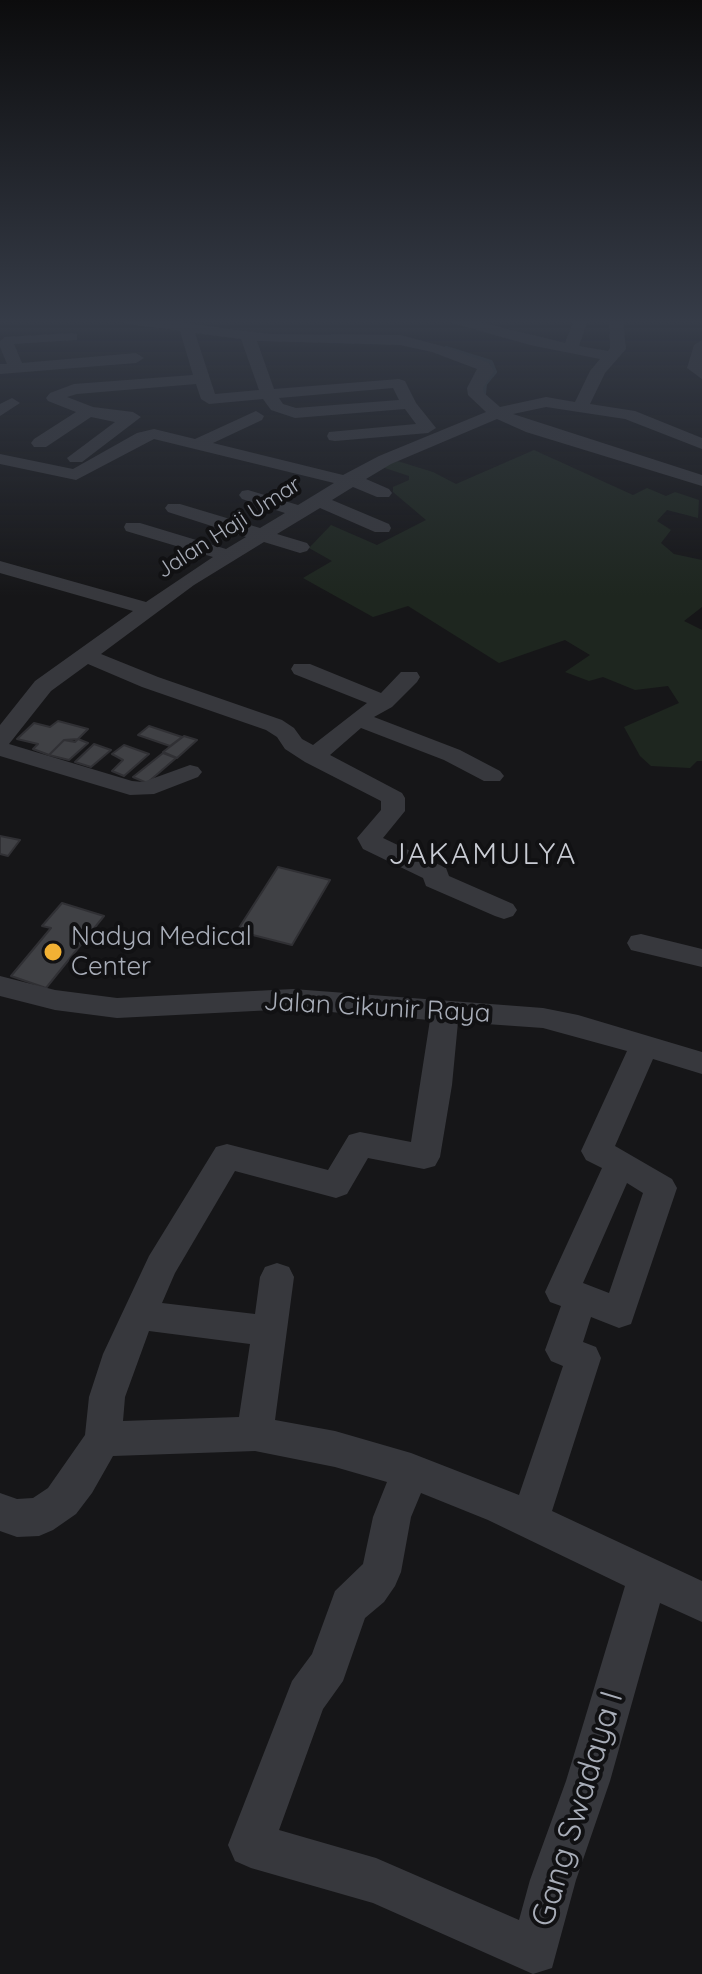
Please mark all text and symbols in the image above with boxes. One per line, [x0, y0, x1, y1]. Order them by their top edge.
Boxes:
street label: Jalan Haji Umar [152, 472, 306, 584]
district label: JAKAMULYA [388, 837, 578, 873]
place label: Nadya Medical Center [71, 921, 252, 982]
marker: Nadya Medical Center [42, 941, 64, 963]
street label: Jalan Cikunir Raya [263, 986, 491, 1030]
street label: Gang Swadaya I [524, 1687, 632, 1931]

